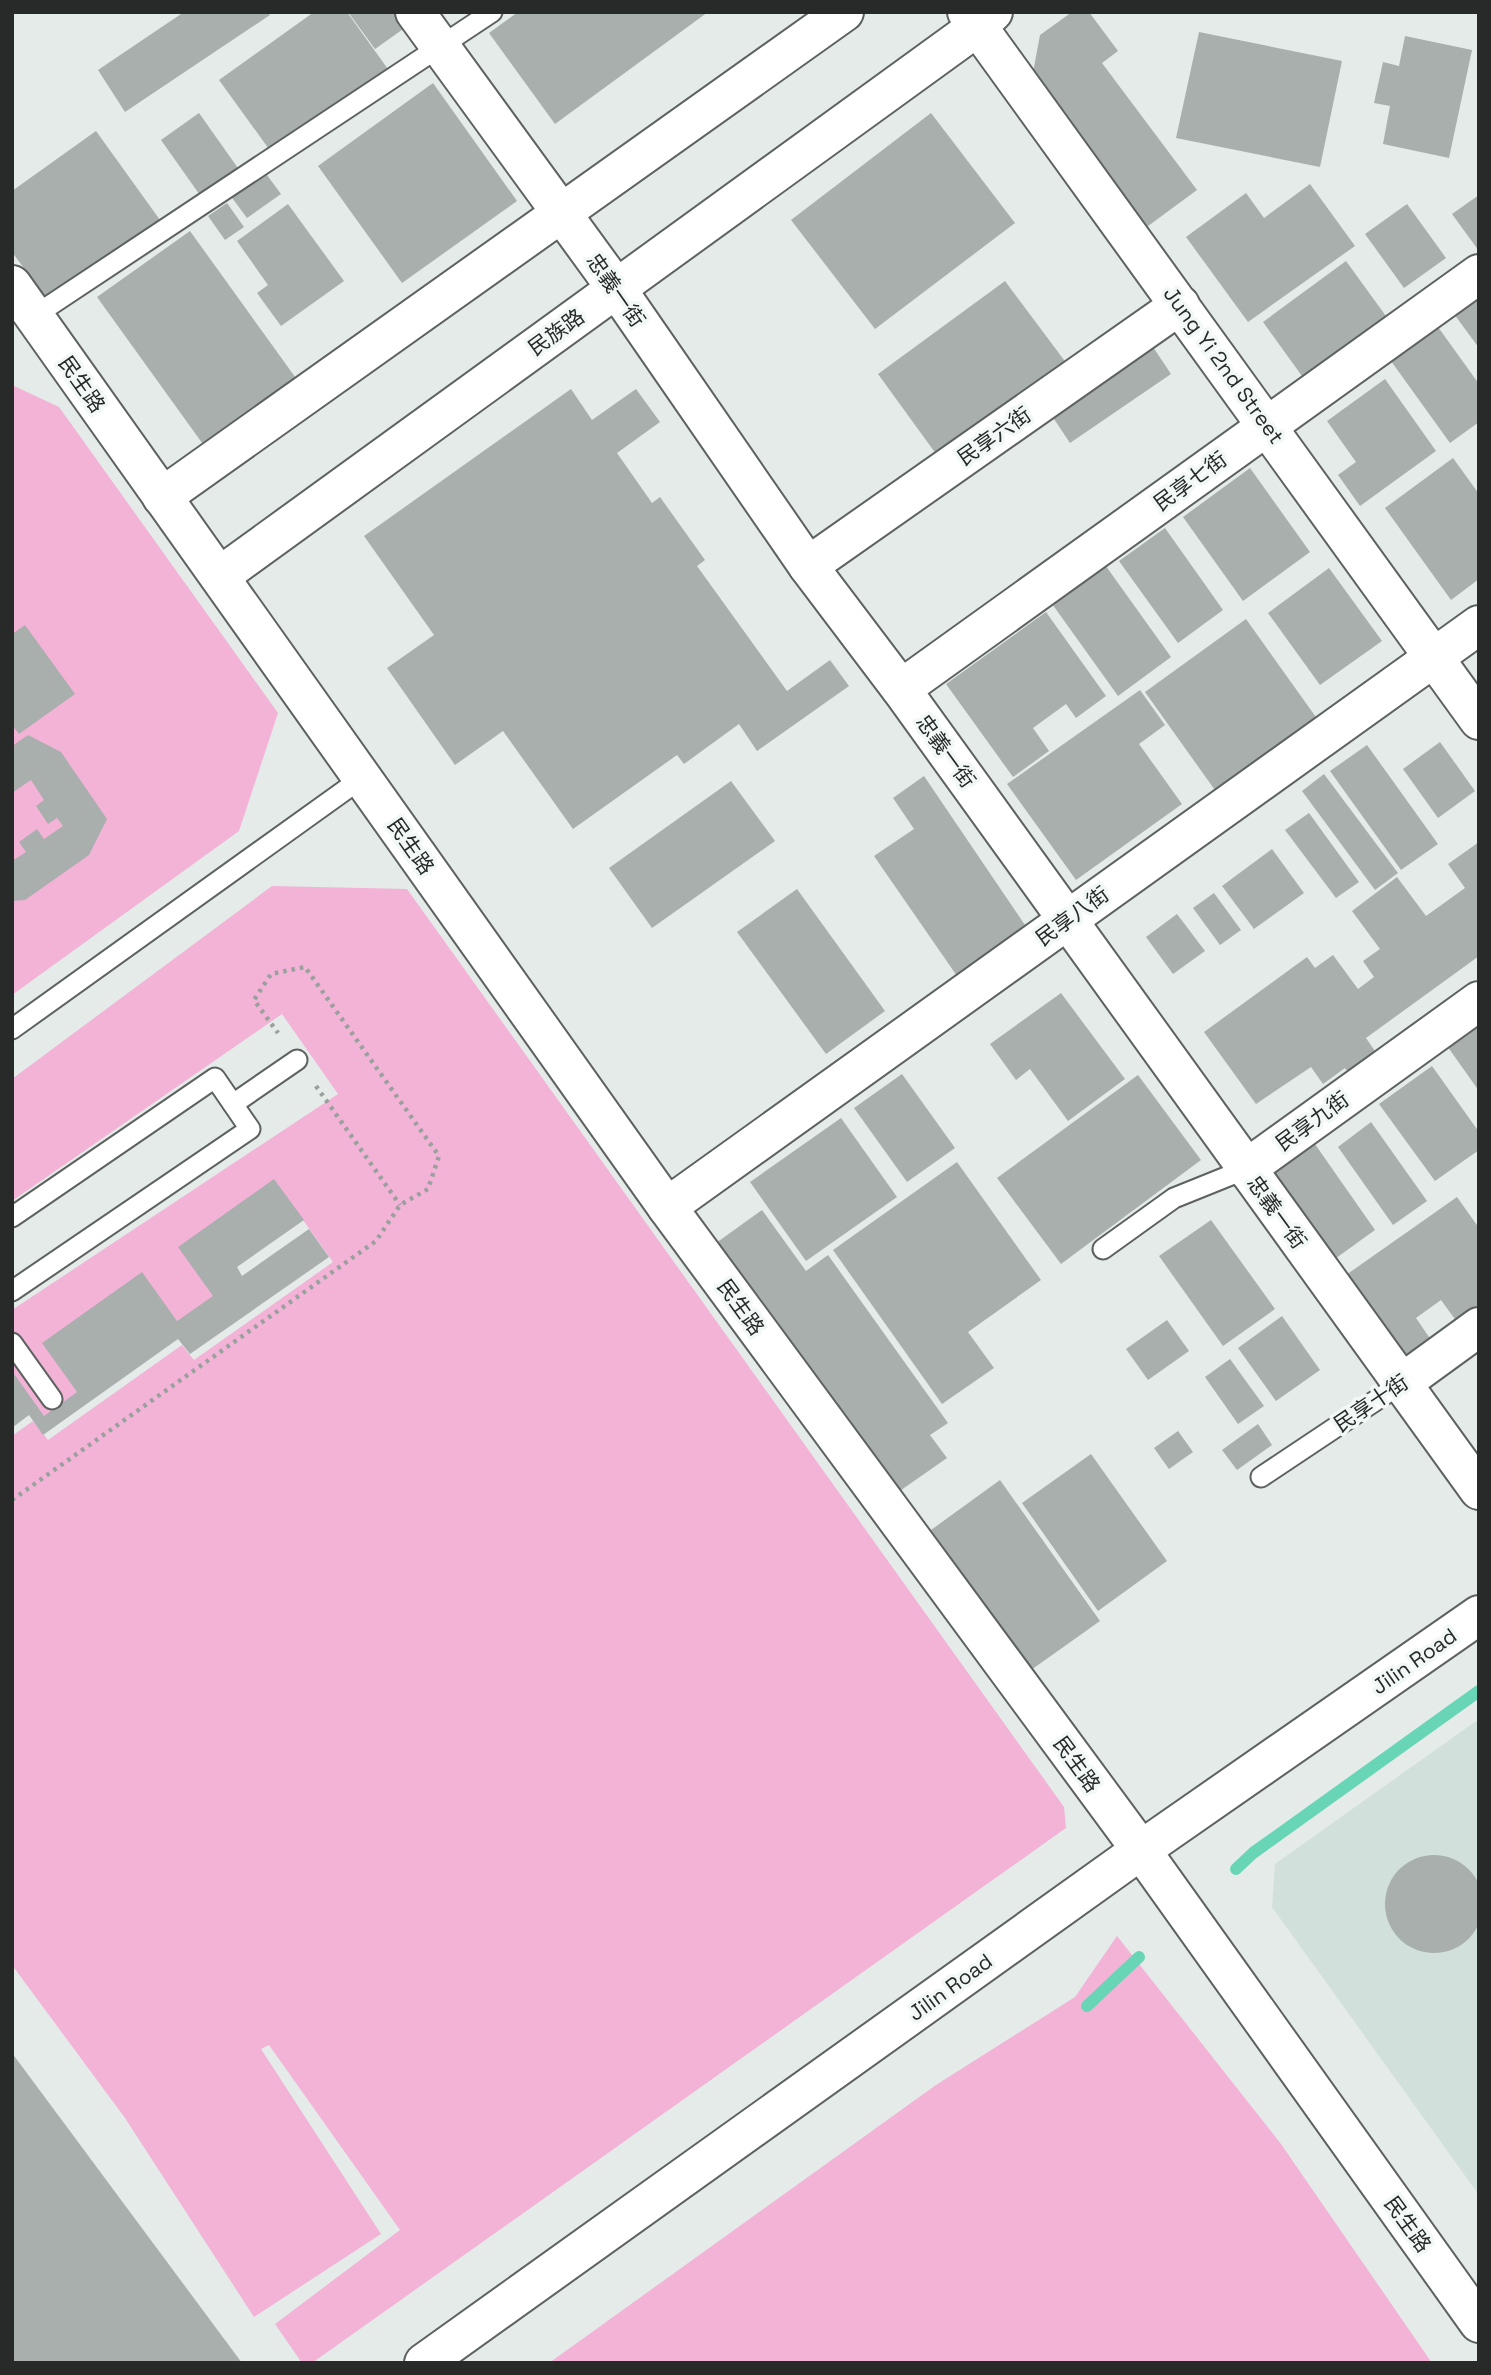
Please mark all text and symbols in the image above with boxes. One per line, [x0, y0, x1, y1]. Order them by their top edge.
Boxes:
street label: 忠義一街 [581, 248, 651, 332]
street label: Jung Yi 2nd Street [1158, 281, 1290, 449]
street label: 民族路 [523, 303, 589, 361]
street label: 民生路 [53, 350, 111, 418]
street label: 民享六街 [952, 401, 1036, 471]
street label: 民享七街 [1148, 445, 1232, 517]
street label: 忠義一街 [910, 709, 982, 793]
street label: 民生路 [382, 812, 440, 880]
street label: 民享八街 [1030, 880, 1114, 952]
street label: 民享九街 [1270, 1085, 1354, 1157]
street label: 忠義一街 [1241, 1170, 1313, 1254]
street label: 民生路 [712, 1274, 770, 1340]
street label: 民享十街 [1329, 1368, 1413, 1438]
street label: Jilin Road [1366, 1622, 1462, 1700]
street label: 民生路 [1048, 1731, 1106, 1797]
street label: Jilin Road [903, 1947, 997, 2027]
street label: 民生路 [1379, 2191, 1437, 2257]

